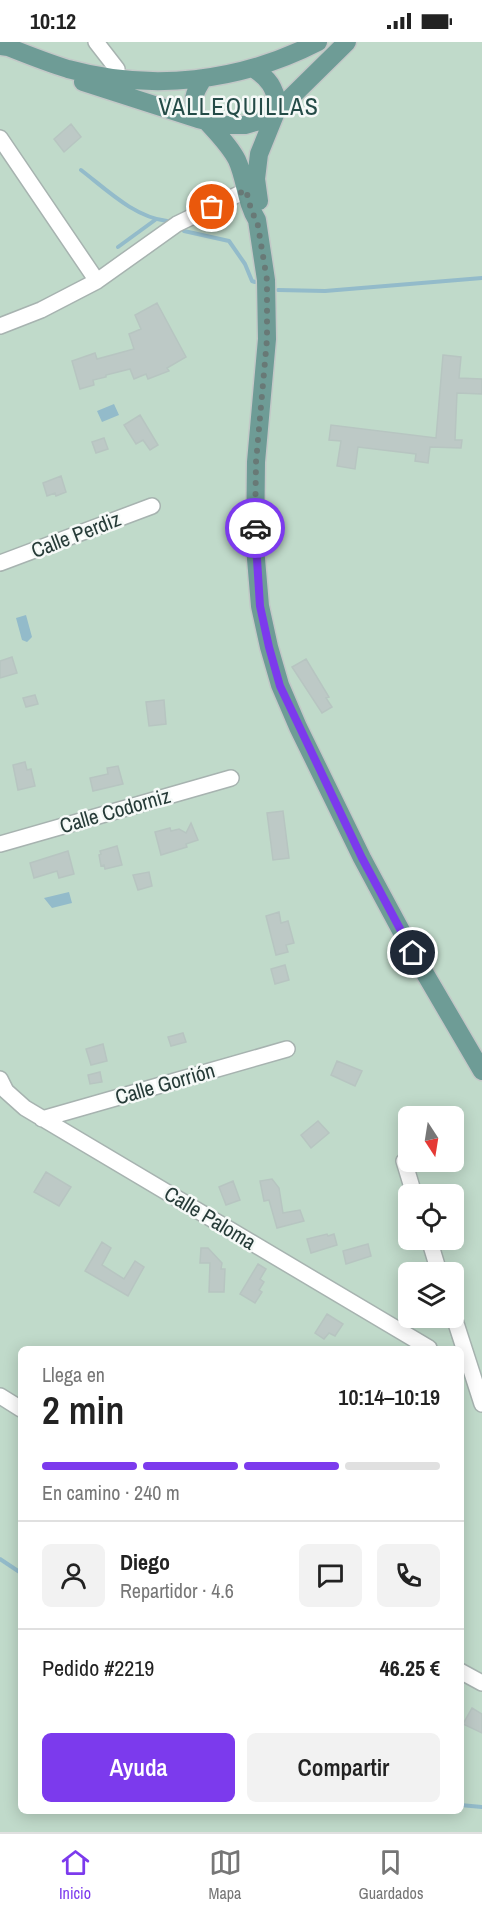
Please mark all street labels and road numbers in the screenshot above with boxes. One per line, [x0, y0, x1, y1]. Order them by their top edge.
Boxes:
street label: Calle Perdiz [27, 504, 125, 565]
street label: Calle Codorniz [56, 781, 174, 840]
street label: Calle Gorrión [112, 1055, 218, 1112]
street label: Calle Paloma [159, 1179, 262, 1257]

